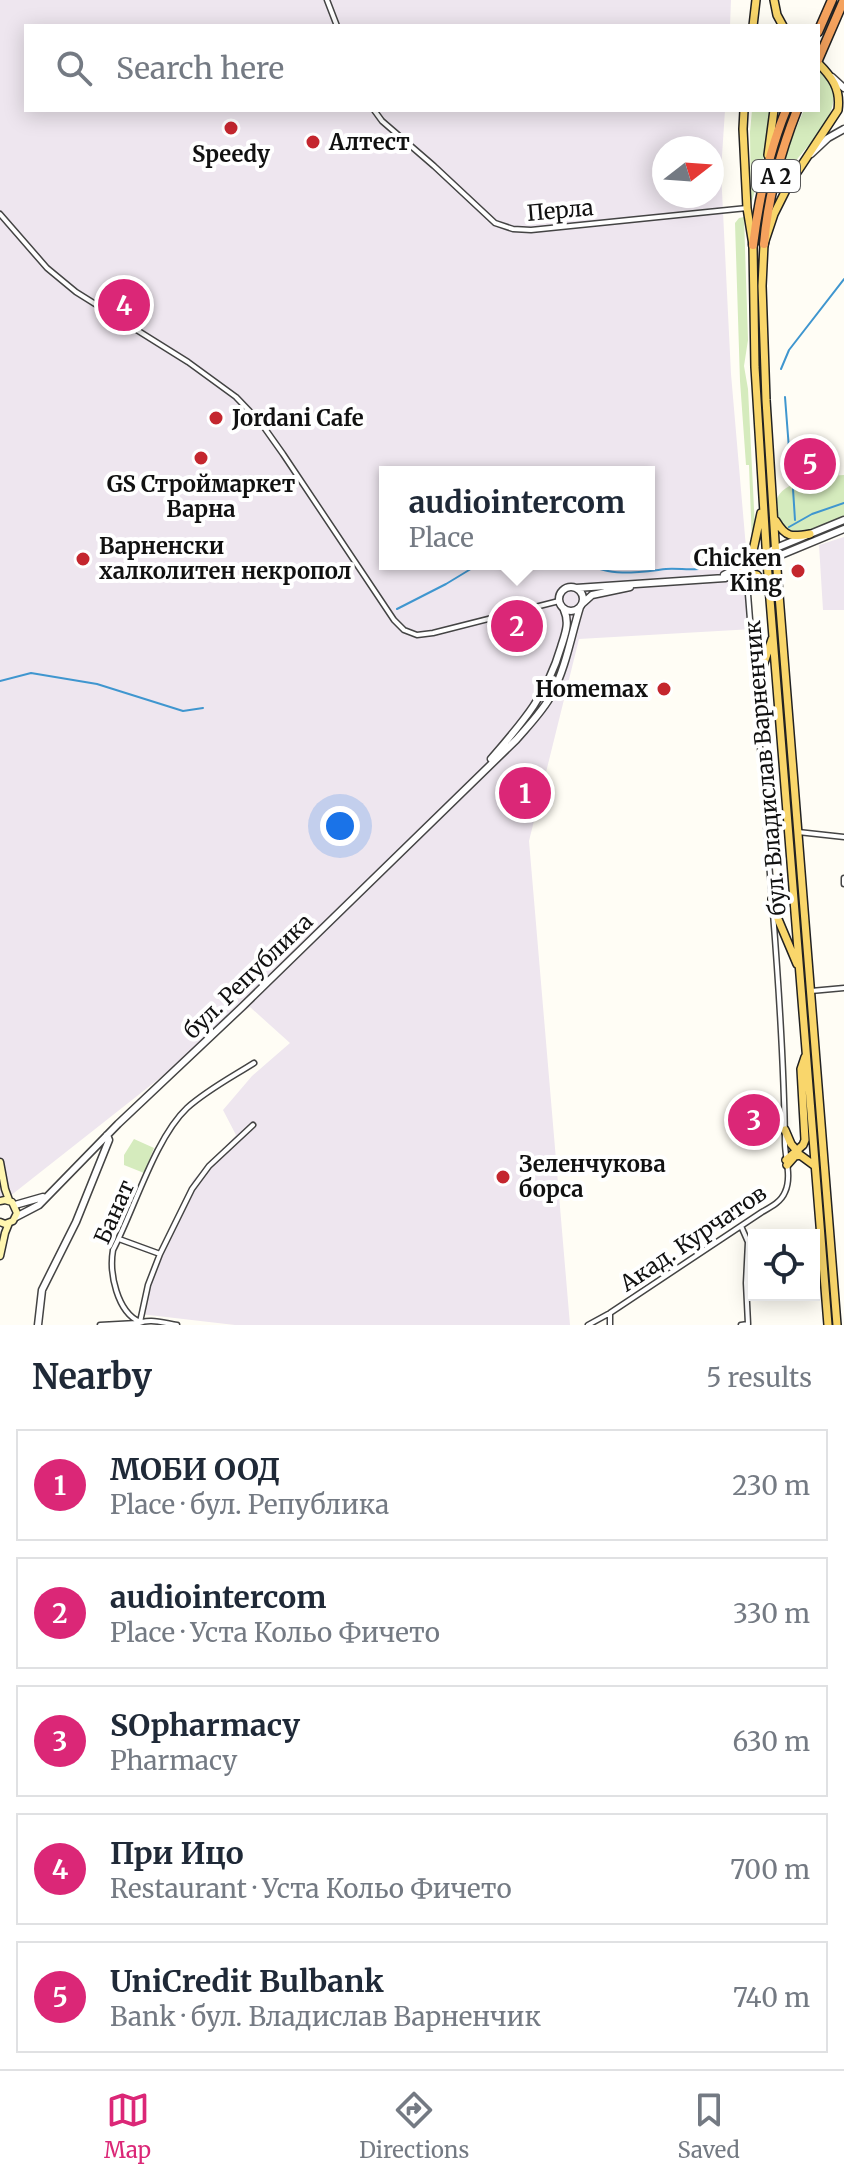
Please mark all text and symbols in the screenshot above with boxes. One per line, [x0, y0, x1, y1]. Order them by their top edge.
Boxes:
search box [24, 24, 820, 112]
icon: search [52, 46, 96, 90]
text: Search here [116, 49, 284, 87]
marker: Speedy [222, 119, 240, 137]
place label: Алтест [328, 128, 410, 156]
marker: Алтест [304, 133, 322, 151]
north arrow [652, 136, 724, 208]
place label: Speedy [192, 140, 271, 168]
road number: A 2 [752, 160, 800, 192]
street label: Перла [526, 193, 595, 227]
pin: 4 [98, 275, 150, 335]
place label: Jordani Cafe [231, 404, 364, 432]
marker: Jordani Cafe [207, 409, 225, 427]
pin: 5 [784, 434, 836, 494]
marker: GS Строймаркет Варна [192, 449, 210, 467]
popup [379, 466, 655, 570]
place label: GS Строймаркет Варна [107, 470, 295, 523]
text: audiointercom [409, 483, 625, 521]
text: Place [409, 521, 474, 554]
place label: Варненски халколитен некропол [99, 532, 352, 585]
place label: Chicken King [694, 544, 782, 597]
marker: Варненски халколитен некропол [74, 550, 92, 568]
marker: Chicken King [789, 562, 807, 580]
pin: 2 [491, 596, 543, 656]
street label: бул. Владислав Варненчик [738, 619, 792, 917]
place label: Homemax [535, 675, 648, 703]
marker: Homemax [655, 680, 673, 698]
pin: 1 [499, 763, 551, 823]
your location [320, 806, 360, 846]
street label: бул. Република [178, 907, 318, 1045]
pin: 3 [728, 1090, 780, 1150]
place label: Зеленчукова борса [519, 1150, 666, 1203]
marker: Зеленчукова борса [494, 1168, 512, 1186]
street label: Банат [88, 1176, 140, 1248]
street label: Акад. Курчатов [614, 1179, 772, 1298]
map controls [748, 1229, 820, 1301]
button: locate [748, 1229, 820, 1301]
text: Nearby [32, 1356, 152, 1398]
text: 5 results [706, 1361, 812, 1394]
text: МОБИ ООД [110, 1450, 280, 1488]
text: 1 [54, 1469, 66, 1502]
text: 230 m [732, 1469, 810, 1502]
text: Place · бул. Република [110, 1488, 389, 1521]
text: audiointercom [110, 1578, 326, 1616]
text: 2 [52, 1597, 68, 1630]
text: 330 m [733, 1597, 810, 1630]
text: Place · Уста Кольо Фичето [110, 1616, 440, 1649]
text: SOpharmacy [110, 1706, 300, 1744]
text: 3 [53, 1725, 67, 1758]
text: 630 m [733, 1725, 810, 1758]
text: Pharmacy [110, 1744, 237, 1777]
text: При Ицо [110, 1834, 244, 1872]
text: 4 [52, 1853, 68, 1886]
text: 700 m [730, 1853, 810, 1886]
text: Restaurant · Уста Кольо Фичето [110, 1872, 512, 1905]
text: UniCredit Bulbank [110, 1962, 384, 2000]
text: 5 [52, 1981, 68, 2014]
text: 740 m [733, 1981, 810, 2014]
text: Bank · бул. Владислав Варненчик [110, 2000, 541, 2033]
tab: Map [104, 2088, 151, 2164]
tab: Directions [359, 2088, 469, 2164]
tab: Saved [678, 2088, 740, 2164]

